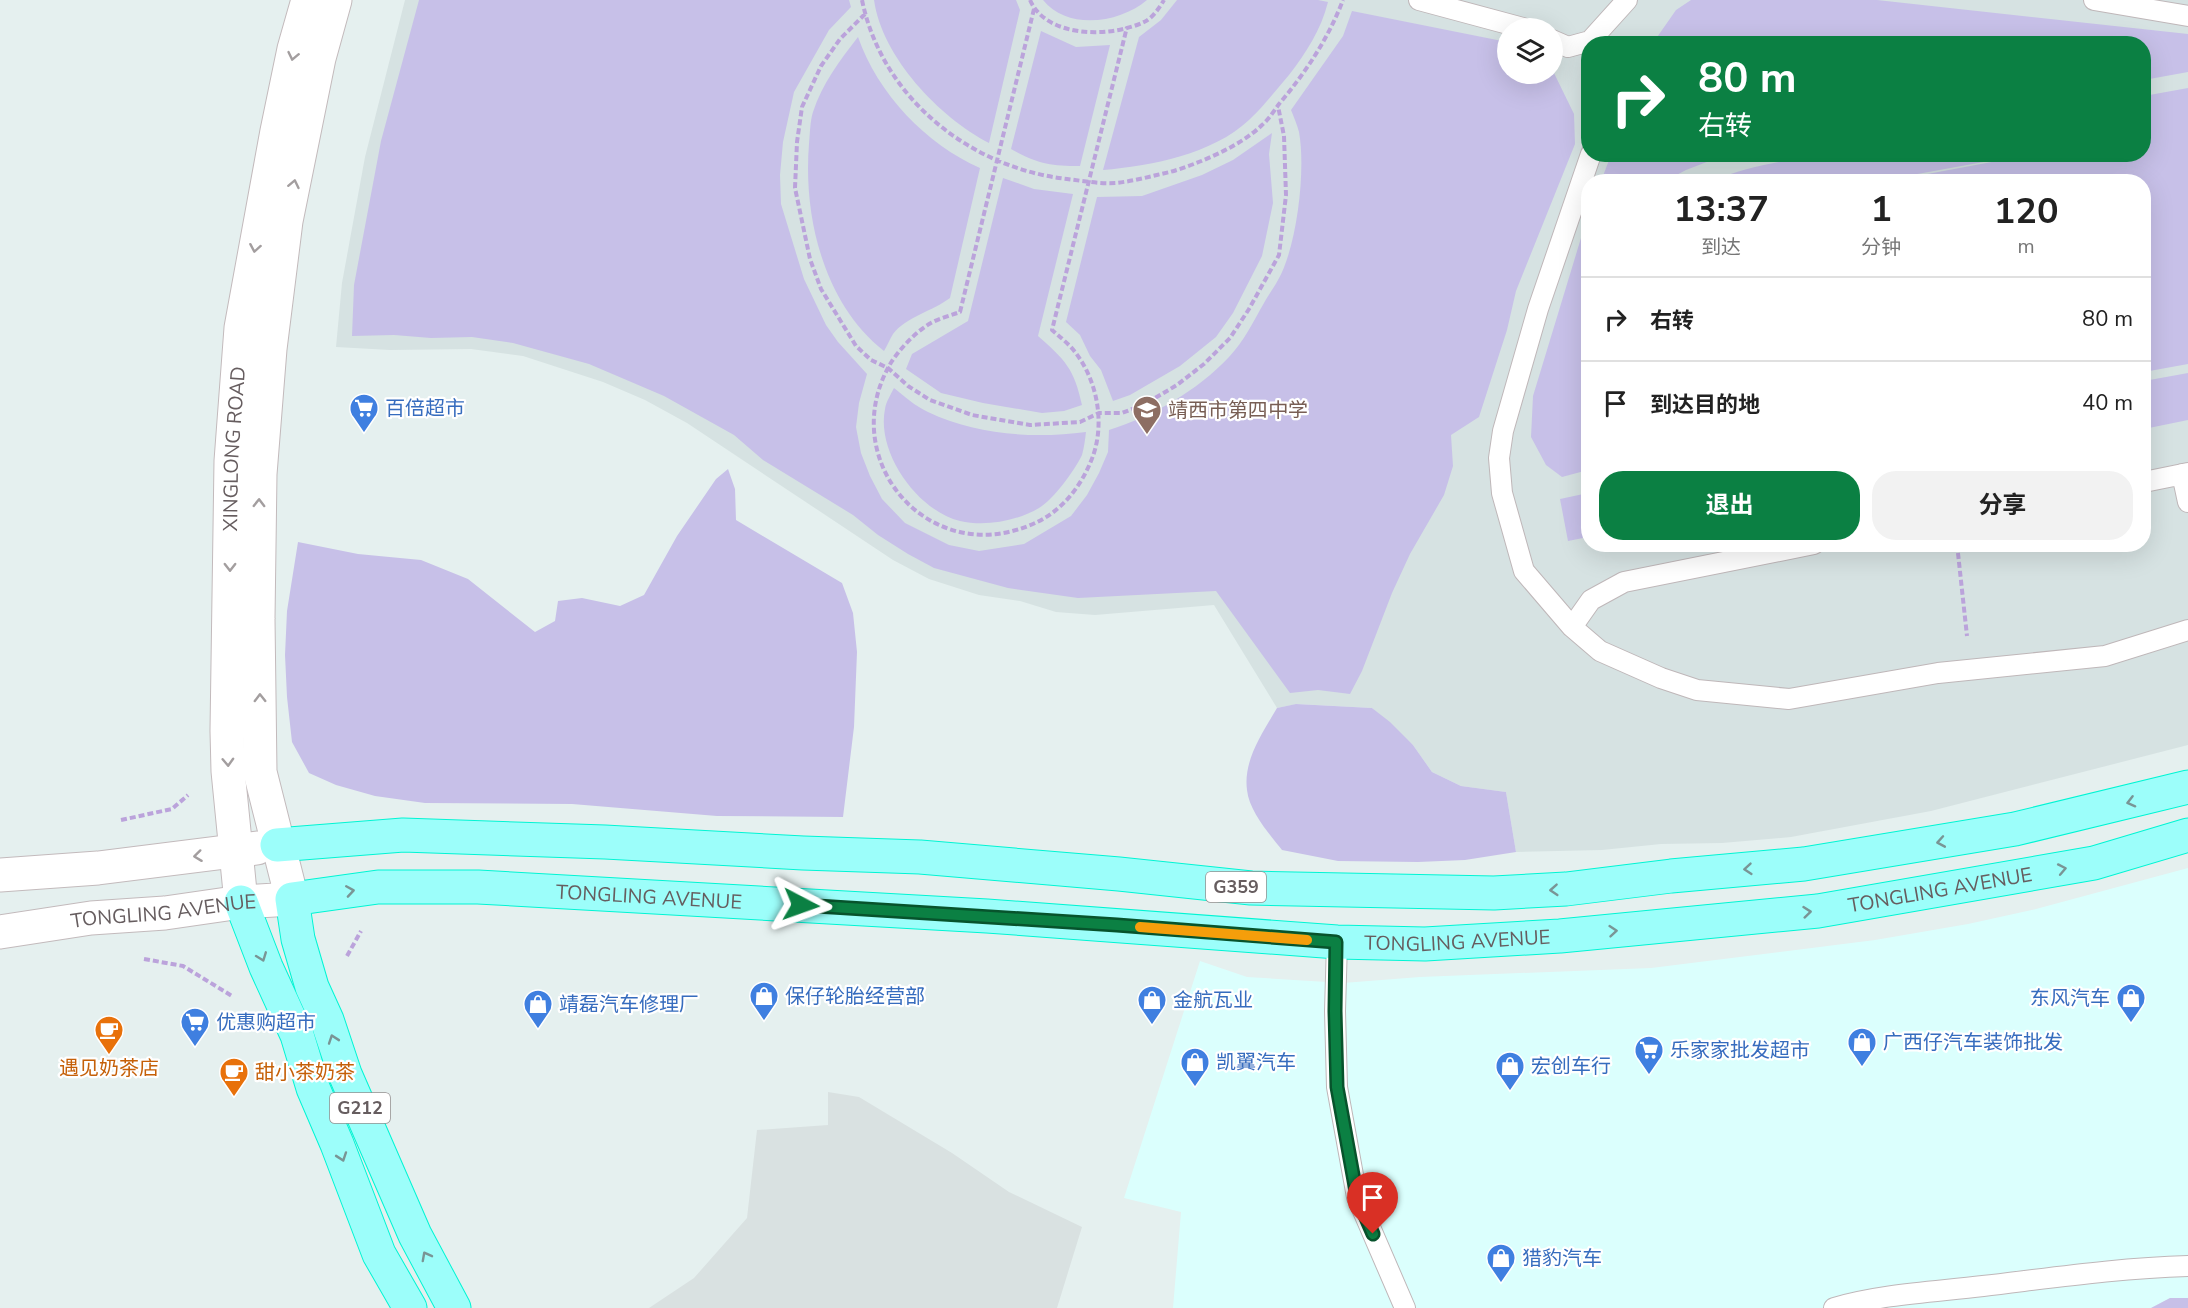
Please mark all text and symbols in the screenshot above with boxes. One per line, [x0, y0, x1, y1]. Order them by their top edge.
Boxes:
map controls [1497, 18, 1563, 84]
button: layers [1497, 18, 1563, 84]
text: 80 m [1698, 50, 1797, 107]
one-way arrow [287, 51, 300, 61]
icon: right [1599, 60, 1677, 138]
text: 右转 [1698, 108, 1752, 145]
one-way arrow [287, 179, 300, 189]
text: 13:37 [1673, 185, 1769, 234]
text: 1 [1870, 185, 1892, 234]
text: 120 [1994, 187, 2059, 236]
text: m [2018, 233, 2035, 260]
text: 到达 [1701, 234, 1741, 261]
text: 分钟 [1861, 234, 1901, 261]
one-way arrow [249, 243, 261, 252]
icon: right [1599, 303, 1632, 336]
text: 80 m [2082, 304, 2133, 334]
text: 右转 [1650, 306, 1694, 336]
street label: XINGLONG ROAD [217, 365, 252, 532]
icon: arrive [1599, 387, 1632, 420]
text: 40 m [2082, 388, 2133, 418]
text: 到达目的地 [1650, 390, 1760, 420]
supermarket icon: 百倍超市 [348, 392, 380, 434]
school or university icon: 靖西市第四中学 [1131, 394, 1163, 436]
place label: 百倍超市 [385, 395, 465, 422]
place label: 靖西市第四中学 [1168, 397, 1308, 424]
button: 退出 [1599, 471, 1860, 540]
button: 分享 [1872, 471, 2133, 540]
one-way arrow [253, 498, 266, 507]
one-way arrow [224, 563, 236, 572]
one-way arrow [254, 693, 267, 702]
one-way arrow [221, 758, 234, 767]
one-way arrow [2127, 794, 2137, 807]
one-way arrow [1936, 835, 1946, 848]
one-way arrow [194, 849, 203, 862]
street label: TONGLING AVENUE [1846, 861, 2034, 920]
one-way arrow [1743, 862, 1752, 875]
one-way arrow [2056, 863, 2066, 876]
road number: G359 [1206, 872, 1266, 902]
position arrow [769, 873, 833, 937]
street label: TONGLING AVENUE [555, 878, 743, 916]
one-way arrow [1549, 883, 1558, 896]
one-way arrow [345, 885, 354, 897]
street label: TONGLING AVENUE [69, 888, 257, 935]
one-way arrow [1803, 906, 1812, 919]
street label: TONGLING AVENUE [1364, 924, 1551, 958]
one-way arrow [1608, 925, 1618, 938]
one-way arrow [255, 951, 267, 962]
shop icon: 保仔轮胎经营部 [748, 980, 780, 1022]
shop icon: 东风汽车 [2115, 982, 2147, 1024]
place label: 保仔轮胎经营部 [785, 983, 925, 1010]
shop icon: 金航瓦业 [1136, 984, 1168, 1026]
place label: 东风汽车 [2030, 985, 2110, 1012]
place label: 金航瓦业 [1173, 987, 1253, 1014]
shop icon: 靖磊汽车修理厂 [522, 988, 554, 1030]
place label: 靖磊汽车修理厂 [559, 991, 699, 1018]
supermarket icon: 优惠购超市 [179, 1006, 211, 1048]
place label: 优惠购超市 [216, 1009, 316, 1036]
cafe icon: 遇见奶茶店 [93, 1014, 125, 1056]
shop icon: 广西仔汽车装饰批发 [1846, 1026, 1878, 1068]
place label: 广西仔汽车装饰批发 [1883, 1029, 2063, 1056]
one-way arrow [328, 1034, 341, 1044]
supermarket icon: 乐家家批发超市 [1633, 1034, 1665, 1076]
place label: 乐家家批发超市 [1670, 1037, 1810, 1064]
shop icon: 凯翼汽车 [1179, 1046, 1211, 1088]
place label: 凯翼汽车 [1216, 1049, 1296, 1076]
shop icon: 宏创车行 [1494, 1050, 1526, 1092]
place label: 宏创车行 [1531, 1053, 1611, 1080]
place label: 遇见奶茶店 [59, 1055, 159, 1082]
cafe icon: 甜小茶奶茶 [218, 1056, 250, 1098]
place label: 甜小茶奶茶 [255, 1059, 355, 1086]
road number: G212 [330, 1093, 390, 1123]
one-way arrow [334, 1151, 347, 1162]
pin [1347, 1172, 1398, 1234]
icon: arrive [1356, 1181, 1389, 1214]
shop icon: 猎豹汽车 [1485, 1242, 1517, 1284]
place label: 猎豹汽车 [1522, 1245, 1602, 1272]
one-way arrow [422, 1252, 433, 1263]

